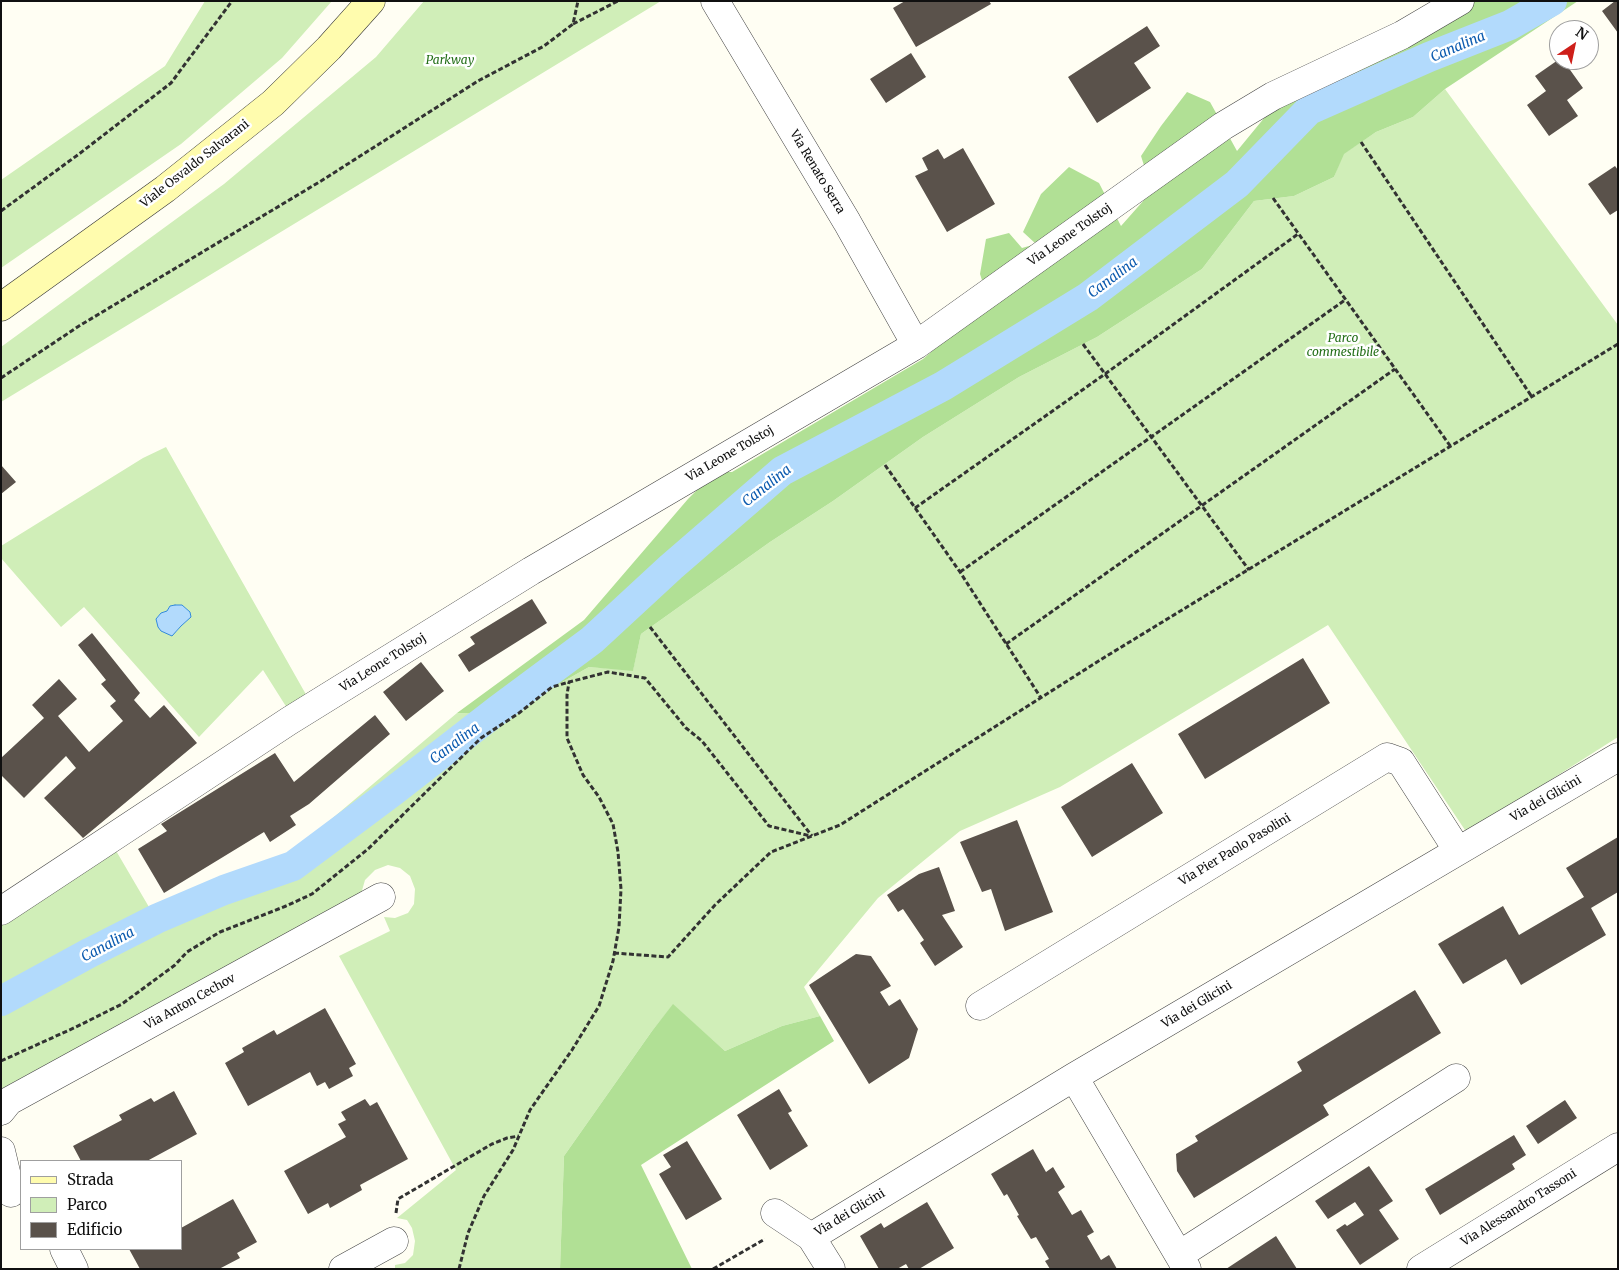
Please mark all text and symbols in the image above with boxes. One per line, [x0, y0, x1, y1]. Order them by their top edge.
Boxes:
north arrow [1549, 20, 1599, 70]
text: N [1572, 23, 1591, 44]
water label: Canalina [1428, 28, 1488, 66]
park label: Parkway [426, 54, 474, 68]
street label: Viale Osvaldo Salvarani [138, 117, 252, 211]
street label: Via Renato Serra [786, 128, 848, 216]
street label: Via Leone Tolstoj [1025, 201, 1115, 269]
water label: Canalina [1085, 254, 1141, 302]
park label: Parco commestibile [1307, 332, 1379, 360]
street label: Via Leone Tolstoj [684, 423, 776, 485]
water label: Canalina [739, 462, 795, 510]
street label: Via Leone Tolstoj [337, 631, 429, 695]
water label: Canalina [427, 720, 483, 768]
street label: Via dei Glicini [1508, 773, 1584, 825]
street label: Via Pier Paolo Pasolini [1177, 811, 1293, 889]
water label: Canalina [79, 924, 137, 966]
street label: Via Anton Cechov [142, 971, 238, 1033]
street label: Via dei Glicini [1159, 978, 1235, 1032]
legend [20, 1160, 182, 1250]
street label: Via Alessandro Tassoni [1459, 1167, 1579, 1249]
text: Strada [67, 1170, 114, 1189]
street label: Via dei Glicini [812, 1186, 888, 1240]
text: Parco [67, 1195, 107, 1214]
text: Edificio [67, 1220, 122, 1239]

